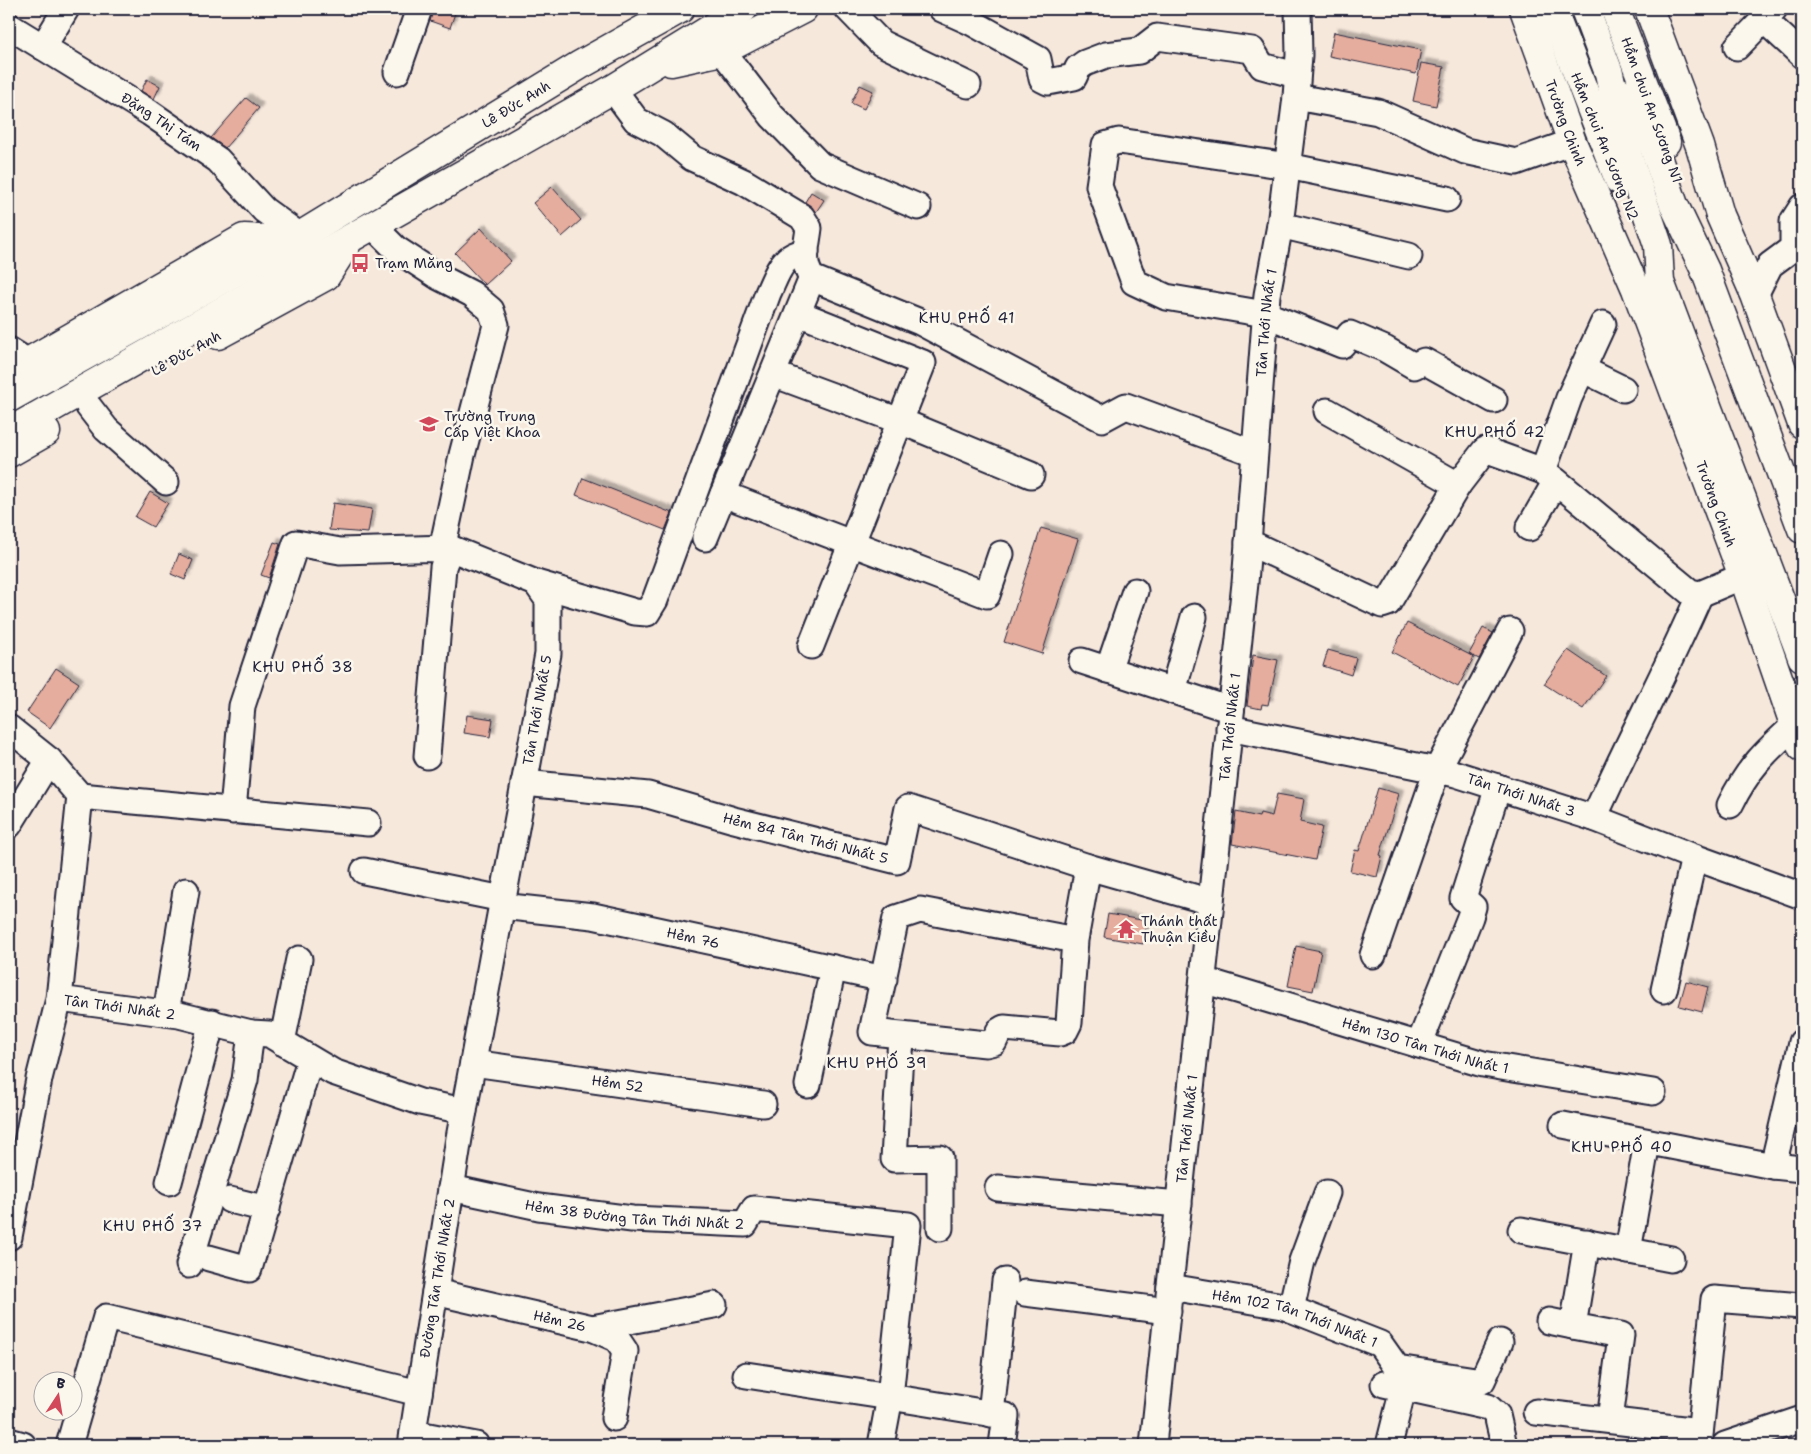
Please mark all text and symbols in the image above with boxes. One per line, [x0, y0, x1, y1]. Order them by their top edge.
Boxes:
street label: Hầm chui An Sương N1 [1617, 35, 1687, 185]
street label: Hầm chui An Sương N2 [1567, 69, 1643, 223]
street label: Lê Đức Anh [478, 76, 554, 132]
street label: Trường Chinh [1541, 77, 1590, 169]
street label: Đặng Thị Tám [118, 88, 205, 155]
bus stop icon: Trạm Măng [349, 252, 371, 274]
place label: Trạm Măng [375, 254, 453, 272]
street label: Tân Thới Nhất 1 [1252, 267, 1281, 378]
district label: KHU PHỐ 41 [919, 305, 1015, 328]
street label: Lê Đức Anh [148, 326, 224, 380]
place label: Trường Trung Cấp Việt Khoa [444, 407, 540, 441]
school or university icon: Trường Trung Cấp Việt Khoa [418, 413, 440, 435]
district label: KHU PHỐ 42 [1445, 419, 1545, 442]
street label: Trường Chinh [1692, 458, 1740, 550]
district label: KHU PHỐ 38 [252, 654, 354, 677]
street label: Tân Thới Nhất 5 [518, 654, 556, 766]
street label: Tân Thới Nhất 1 [1215, 672, 1244, 782]
street label: Tân Thới Nhất 3 [1465, 769, 1578, 820]
street label: Hẻm 84 Tân Thới Nhất 5 [721, 808, 890, 867]
place label: Thánh thất Thuận Kiều [1141, 912, 1218, 946]
temple icon: Thánh thất Thuận Kiều [1115, 918, 1137, 940]
street label: Hẻm 76 [665, 923, 721, 952]
street label: Tân Thới Nhất 2 [63, 991, 177, 1023]
street label: Hẻm 130 Tân Thới Nhất 1 [1340, 1013, 1510, 1077]
district label: KHU PHỐ 39 [826, 1050, 928, 1073]
street label: Hẻm 52 [590, 1071, 645, 1096]
street label: Tân Thới Nhất 1 [1172, 1074, 1201, 1184]
district label: KHU PHỐ 40 [1571, 1134, 1673, 1157]
street label: Hẻm 38 Đường Tân Thới Nhất 2 [523, 1195, 745, 1233]
street label: Đường Tân Thới Nhất 2 [415, 1197, 459, 1359]
district label: KHU PHỐ 37 [103, 1213, 203, 1236]
street label: Hẻm 102 Tân Thới Nhất 1 [1211, 1285, 1380, 1351]
street label: Hẻm 26 [532, 1306, 588, 1335]
north arrow [32, 1372, 82, 1422]
text: B [55, 1374, 67, 1393]

